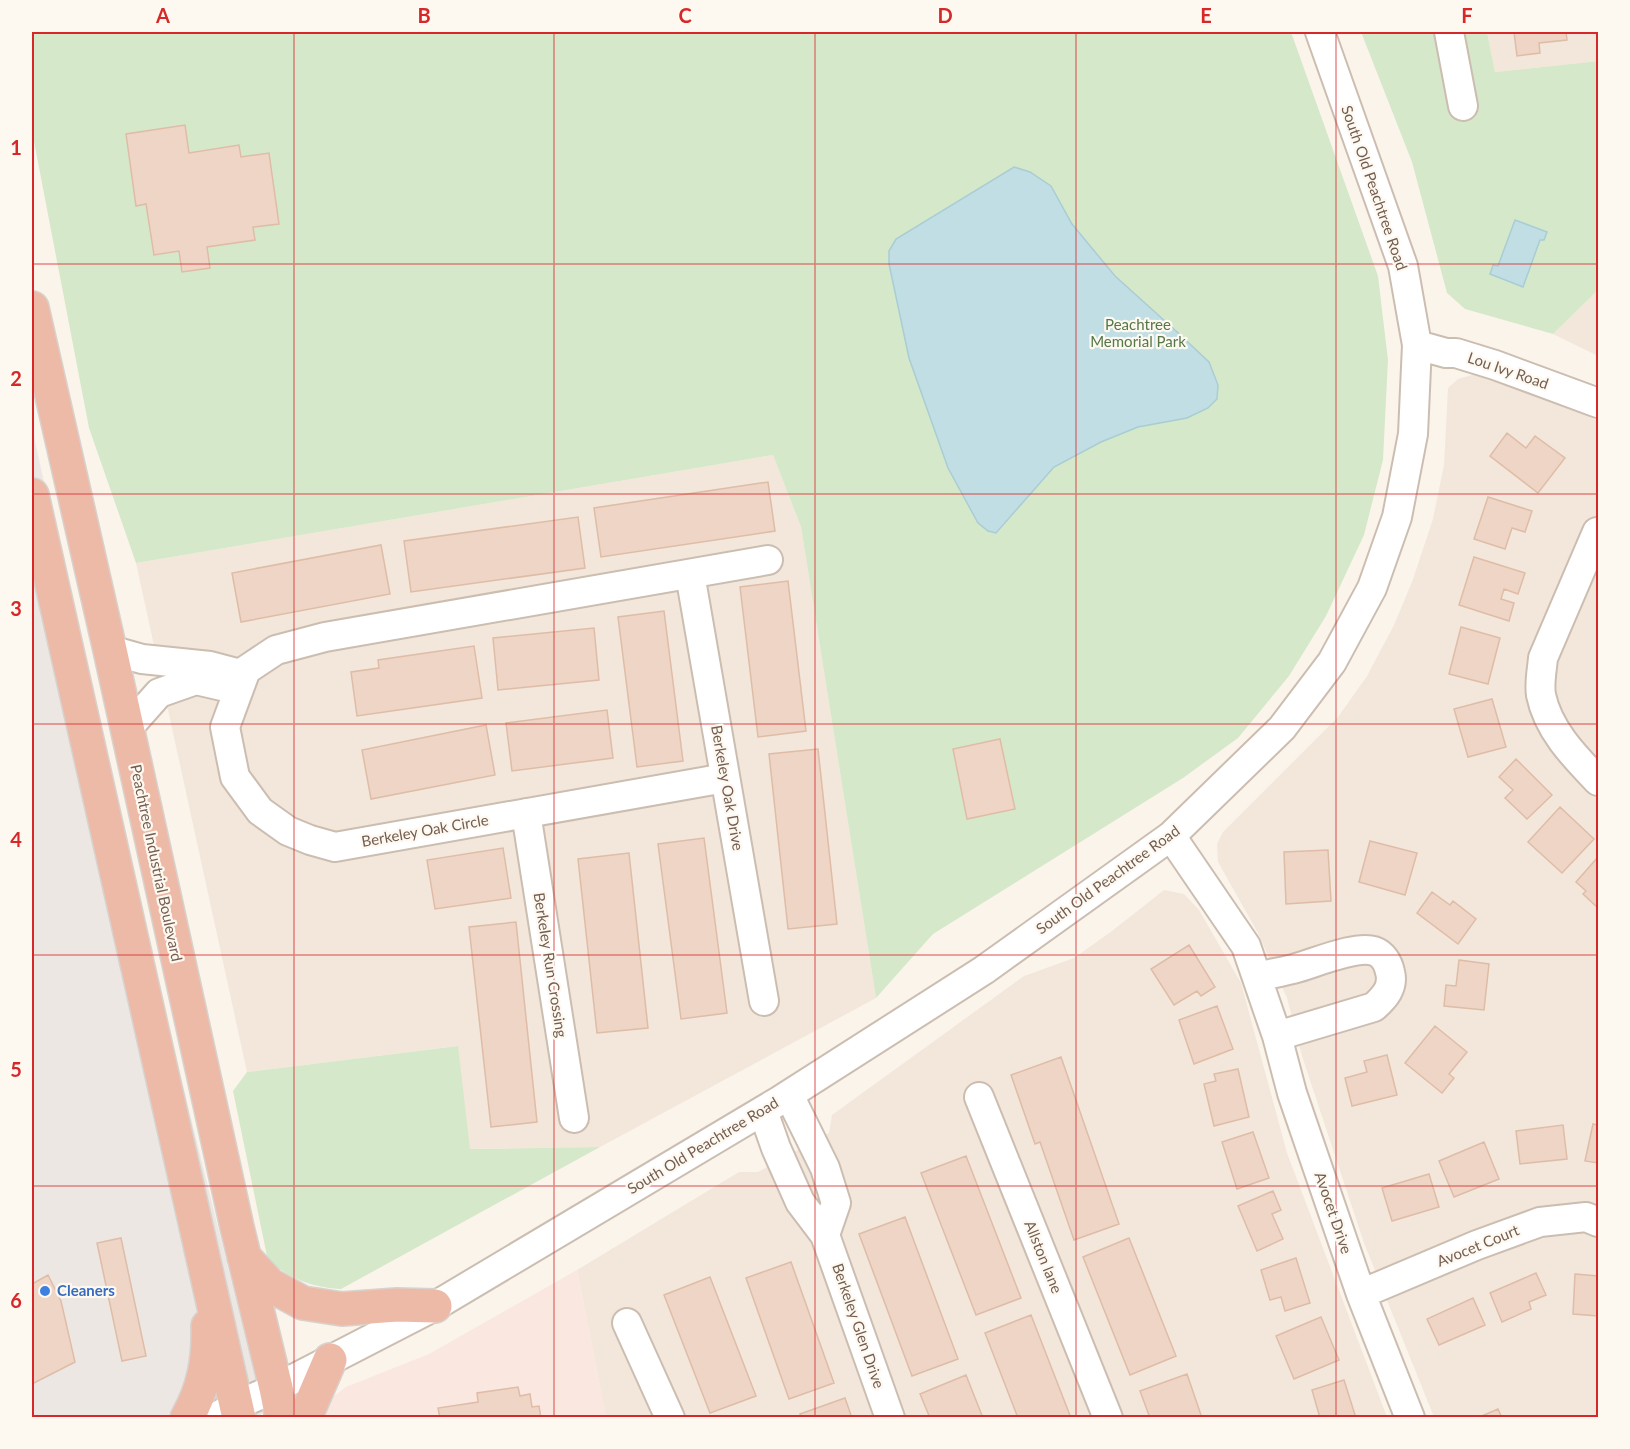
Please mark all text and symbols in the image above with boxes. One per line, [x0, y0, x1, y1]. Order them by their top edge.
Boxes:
text: A [155, 3, 170, 27]
text: B [417, 3, 431, 27]
text: C [678, 3, 692, 27]
text: D [937, 3, 953, 27]
text: E [1200, 3, 1212, 27]
text: F [1461, 3, 1473, 27]
street label: South Old Peachtree Road [1338, 103, 1412, 272]
text: 1 [10, 135, 22, 159]
park label: Peachtree Memorial Park [1090, 315, 1186, 350]
street label: Lou Ivy Road [1466, 348, 1551, 392]
text: 2 [10, 366, 22, 390]
text: 3 [10, 596, 22, 620]
street label: Berkeley Oak Drive [708, 724, 748, 852]
street label: Peachtree Industrial Boulevard [127, 763, 187, 963]
street label: Berkeley Oak Circle [360, 810, 490, 850]
street label: South Old Peachtree Road [1032, 821, 1183, 937]
text: 4 [10, 827, 22, 851]
street label: Berkeley Run Crossing [531, 891, 571, 1039]
text: 5 [10, 1057, 22, 1081]
street label: South Old Peachtree Road [624, 1093, 781, 1197]
street label: Avocet Drive [1312, 1169, 1356, 1256]
street label: Allston lane [1021, 1218, 1067, 1296]
street label: Avocet Court [1434, 1220, 1522, 1270]
street label: Berkeley Glen Drive [829, 1261, 889, 1391]
place label: Cleaners [57, 1281, 115, 1299]
marker: Cleaners [38, 1284, 52, 1298]
text: 6 [10, 1288, 22, 1312]

